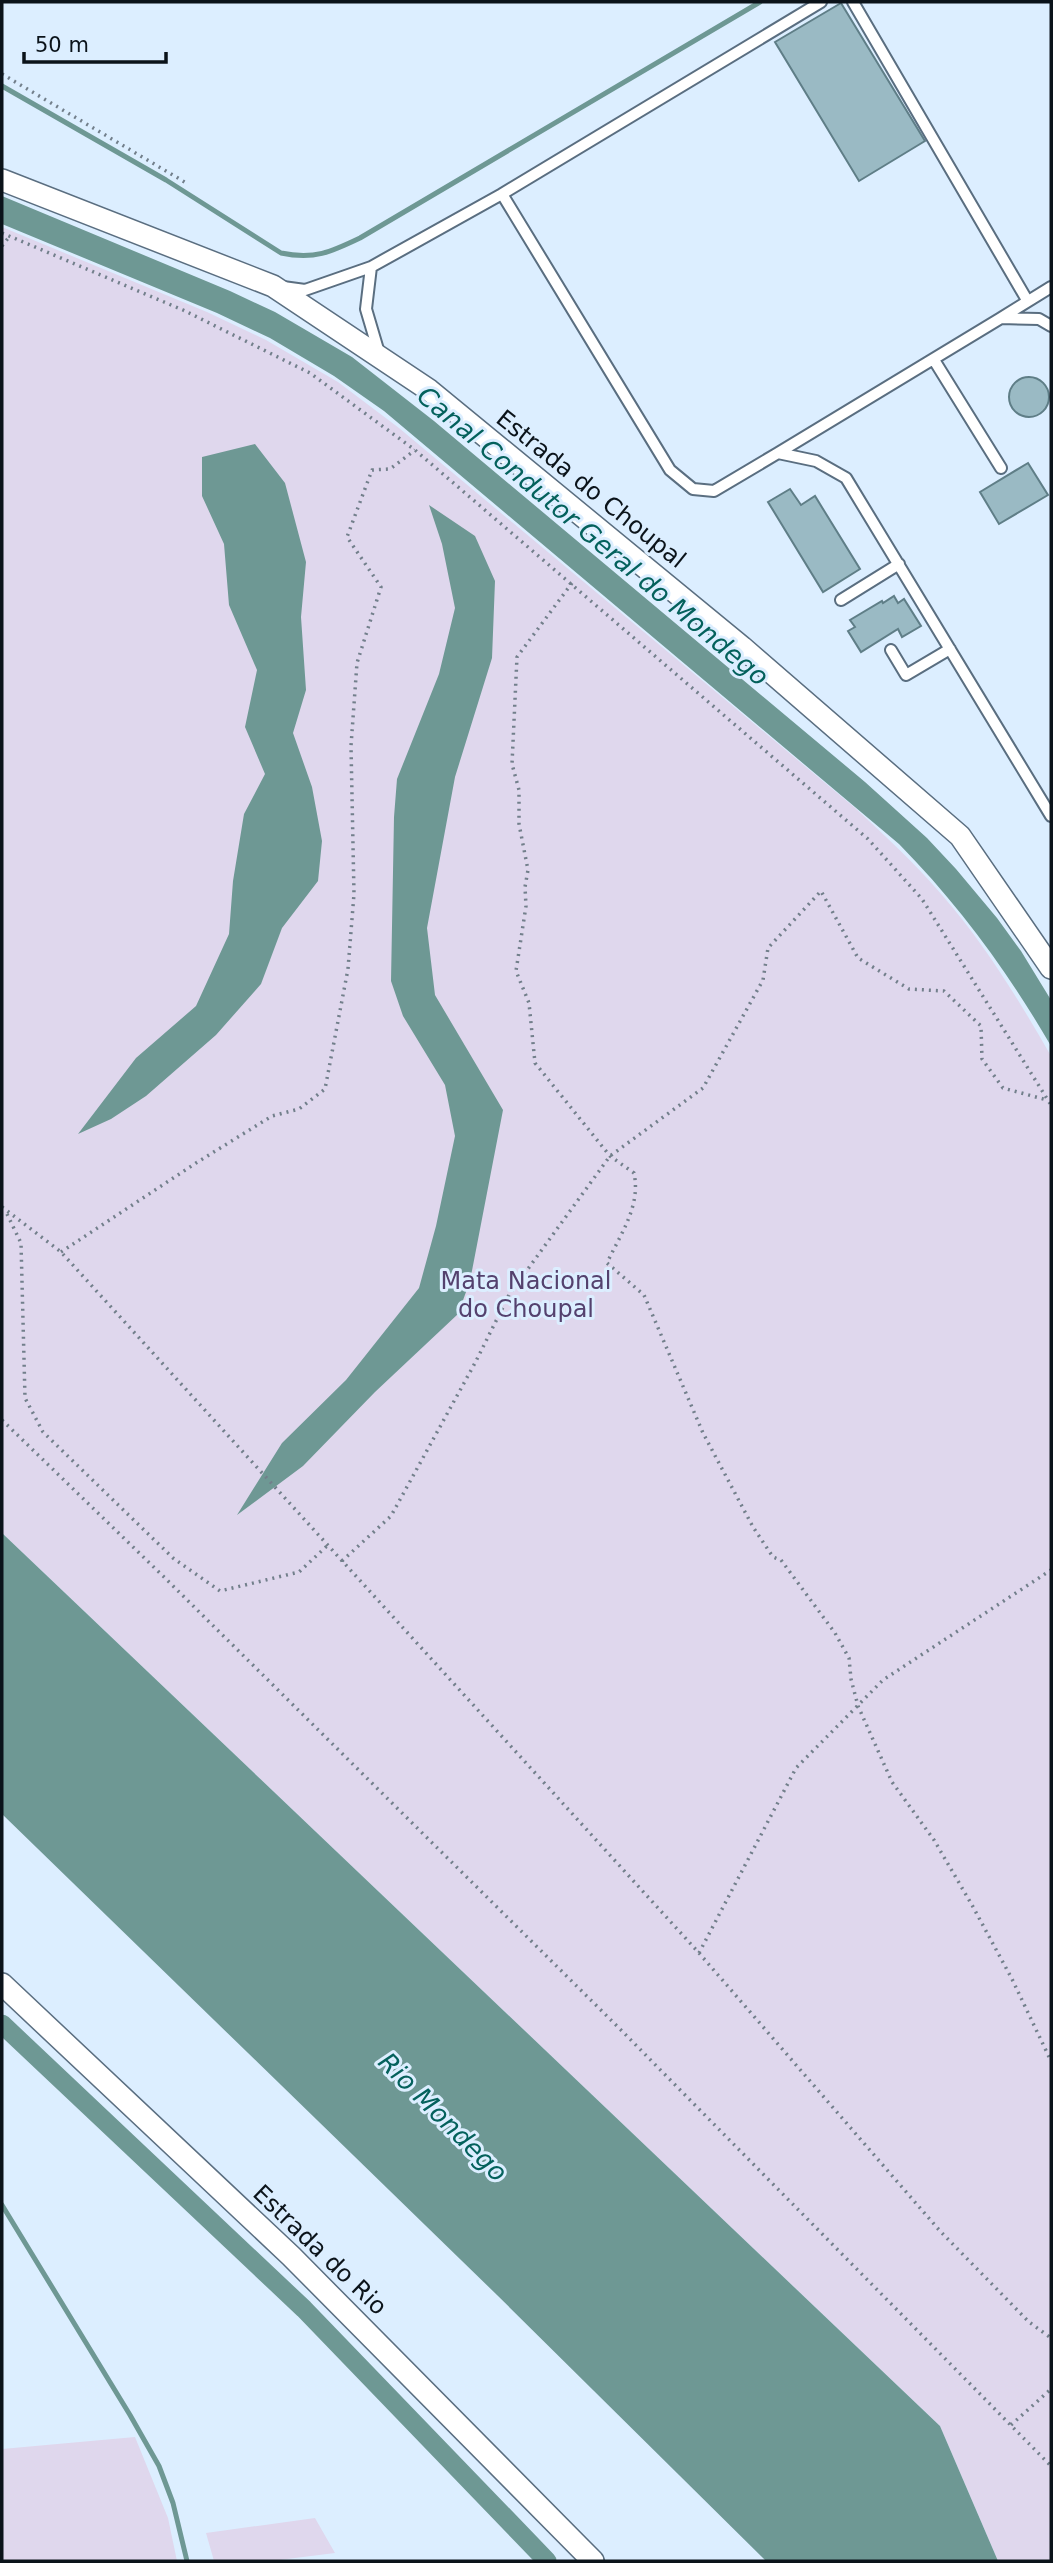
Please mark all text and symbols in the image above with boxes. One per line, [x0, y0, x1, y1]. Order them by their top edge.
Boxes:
scale bar [24, 21, 166, 65]
text: 50 m [35, 33, 89, 57]
water label: Canal Condutor Geral do Mondego [411, 380, 775, 692]
street label: Estrada do Choupal [491, 404, 691, 574]
park label: Mata Nacional do Choupal [441, 1267, 611, 1323]
water label: Rio Mondego [373, 2047, 513, 2187]
street label: Estrada do Rio [247, 2179, 393, 2321]

